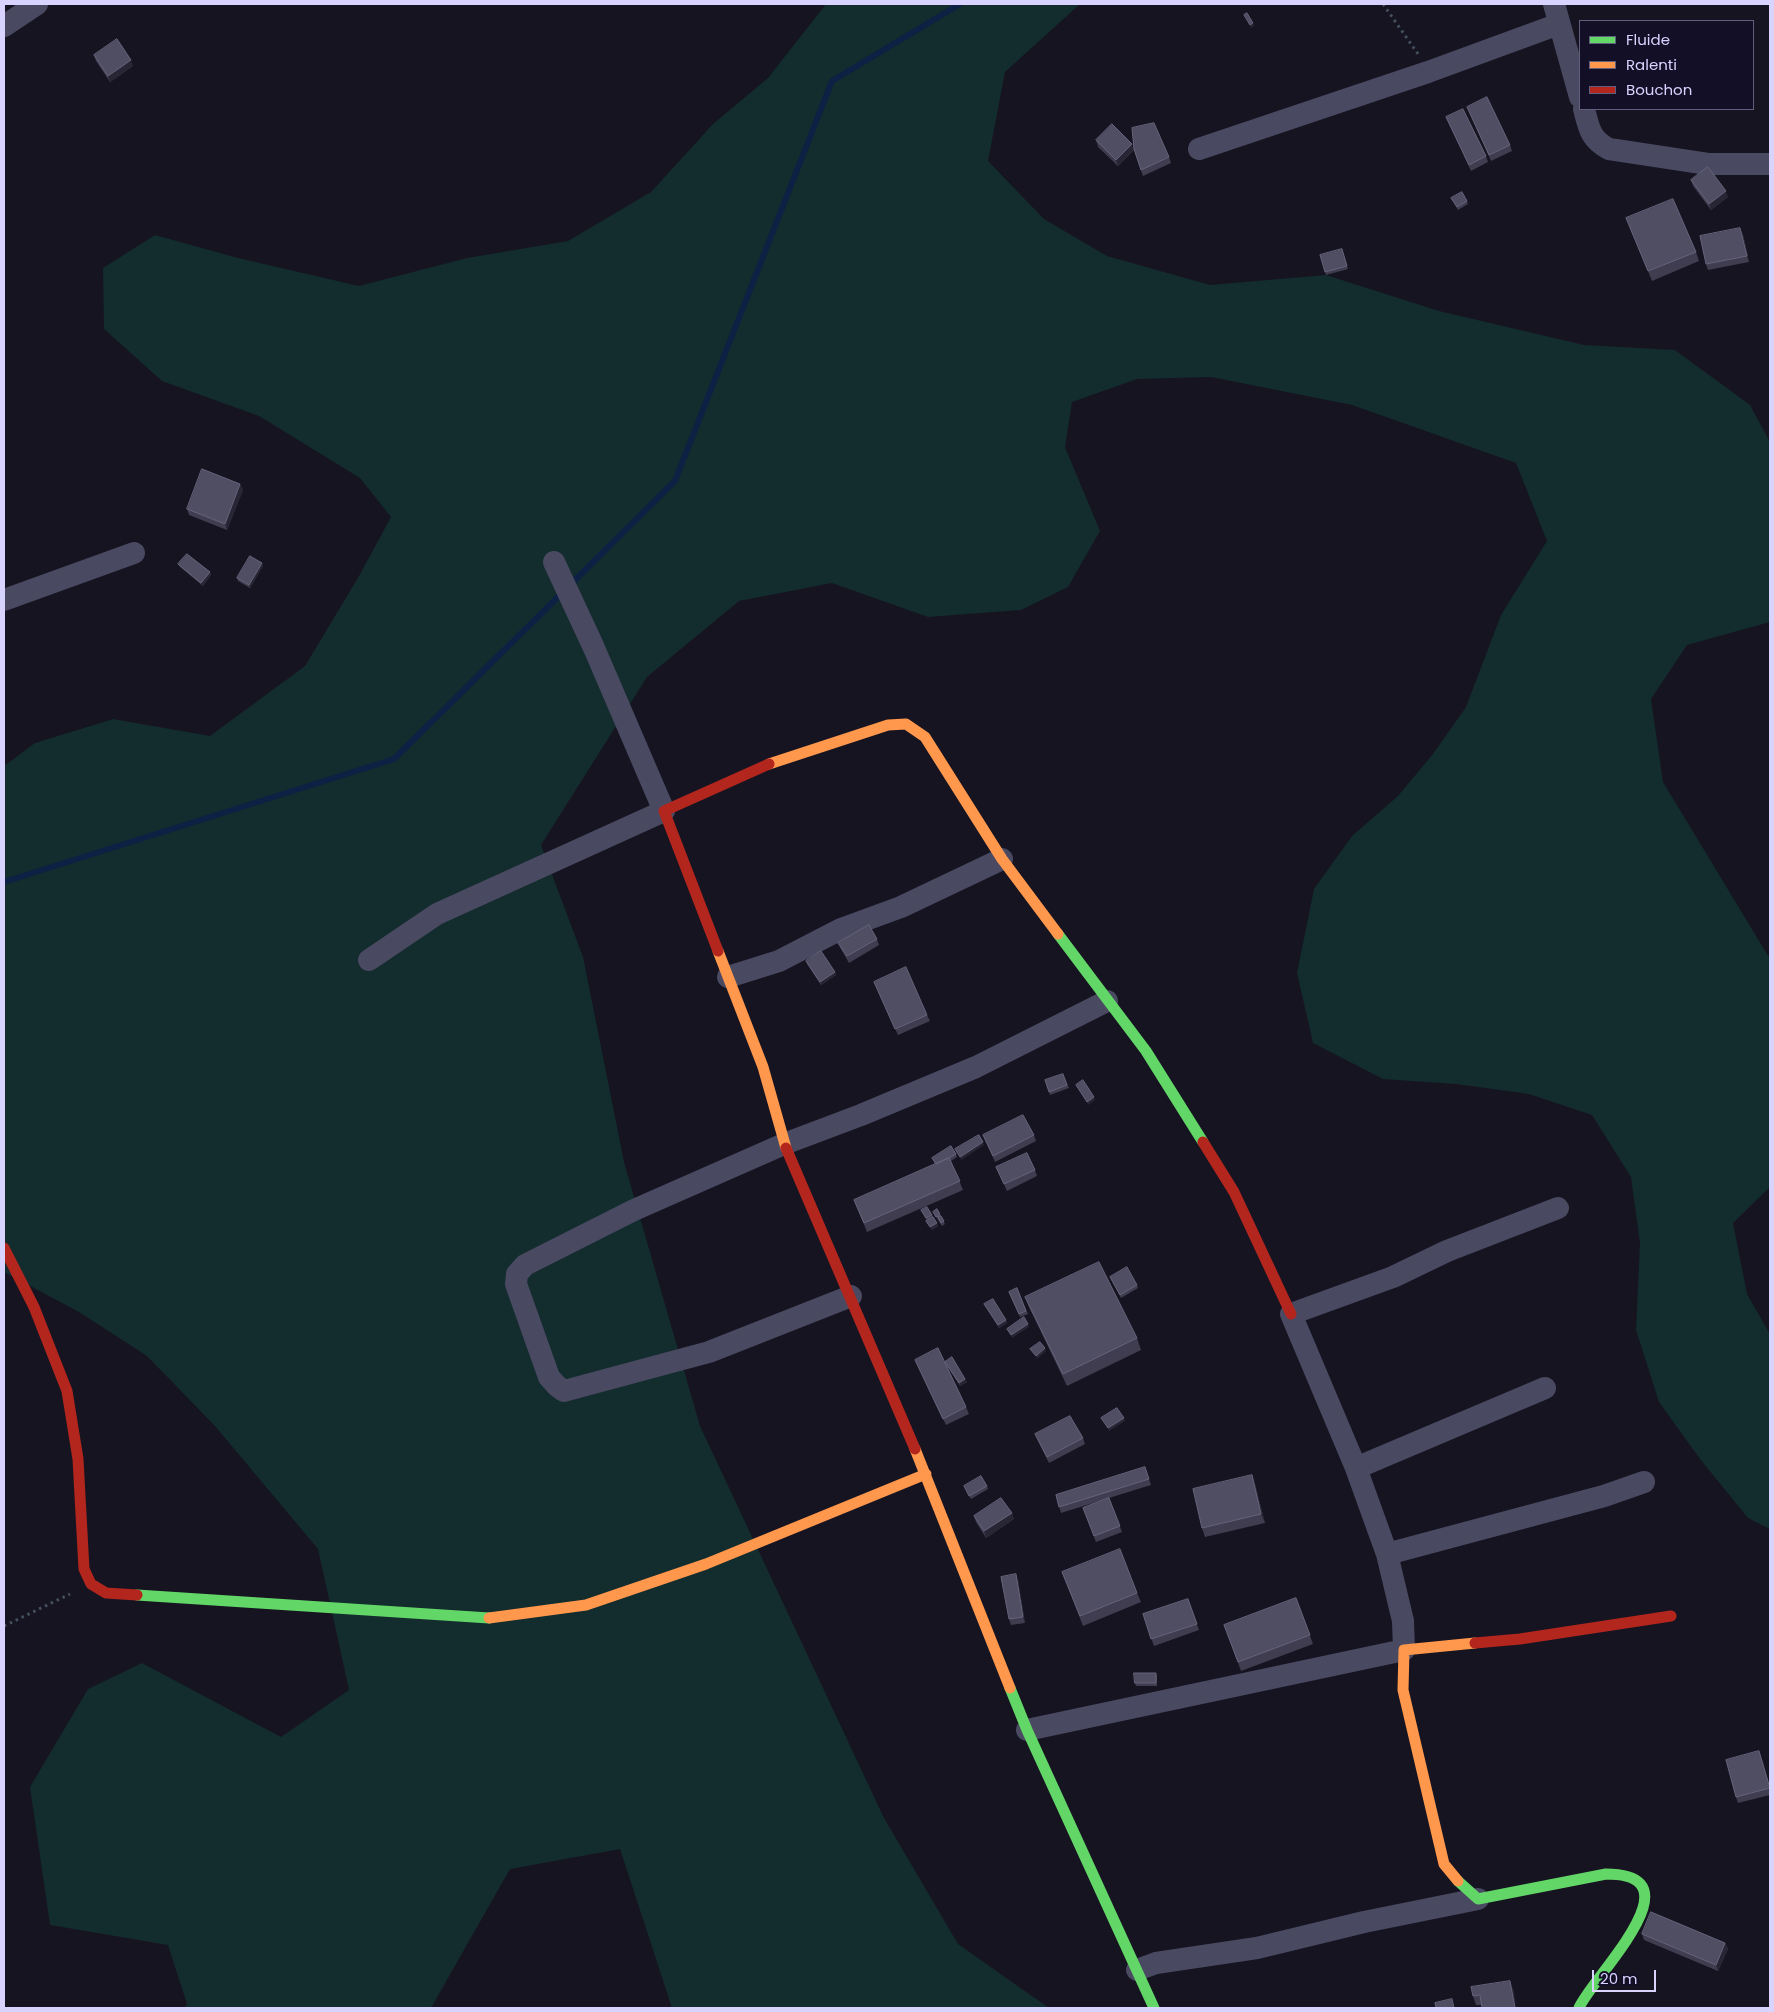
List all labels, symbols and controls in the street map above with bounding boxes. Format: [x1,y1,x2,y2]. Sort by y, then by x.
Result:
legend [1579,20,1754,110]
text: Fluide [1626,29,1670,50]
text: Ralenti [1626,54,1677,75]
text: Bouchon [1626,79,1692,100]
scale bar [1594,1960,1658,1992]
text: 20 m [1600,1968,1638,1989]

